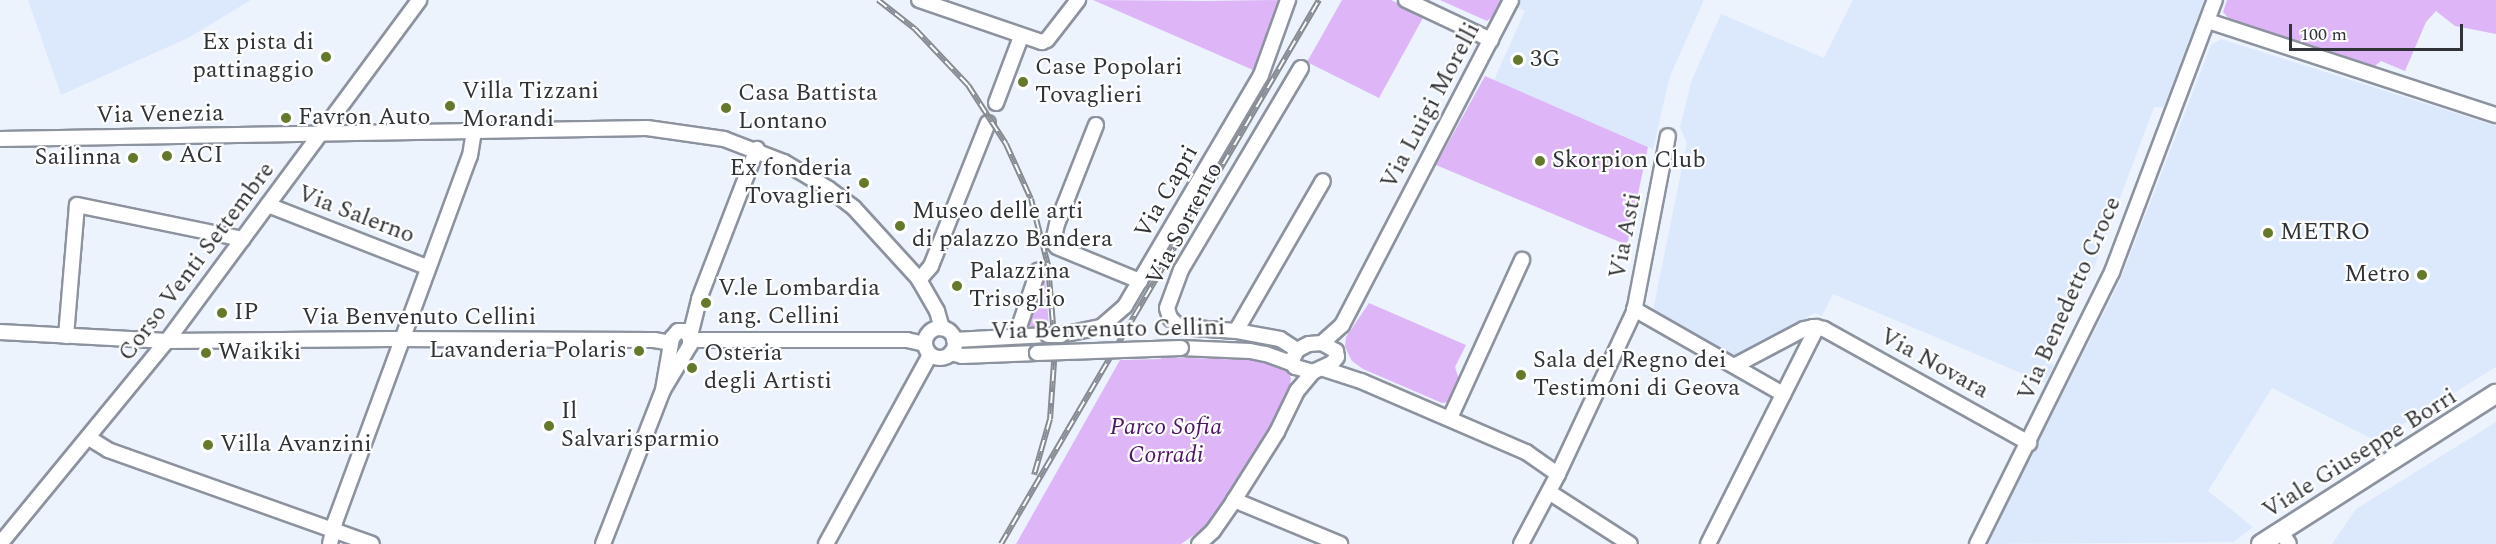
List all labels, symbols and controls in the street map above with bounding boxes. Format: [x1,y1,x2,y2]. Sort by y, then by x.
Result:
scale bar [2292,12,2466,50]
street label: Via Luigi Morelli [1375,18,1487,194]
text: 100 m [2300,21,2347,48]
place label: Ex pista di pattinaggio [192,29,314,85]
place label: 3G [1530,46,1560,74]
marker: Ex pista di pattinaggio [319,50,333,64]
marker: 3G [1511,53,1525,67]
place label: Case Popolari Tovaglieri [1035,54,1182,110]
marker: Case Popolari Tovaglieri [1016,75,1030,89]
place label: Villa Tizzani Morandi [462,78,599,134]
place label: Casa Battista Lontano [738,80,878,136]
street label: Via Venezia [96,99,224,131]
marker: Villa Tizzani Morandi [443,99,457,113]
marker: Casa Battista Lontano [719,101,733,115]
place label: Favron Auto [298,104,430,132]
marker: Favron Auto [279,111,293,125]
street label: Via Capri [1129,140,1205,244]
place label: ACI [179,142,223,170]
place label: Sailinna [34,144,121,172]
place label: Skorpion Club [1552,147,1706,175]
marker: ACI [160,149,174,163]
marker: Sailinna [126,151,140,165]
marker: Skorpion Club [1533,154,1547,168]
place label: Ex fonderia Tovaglieri [730,155,852,211]
street label: Corso Venti Settembre [113,157,281,367]
street label: Via Sorrento [1141,158,1229,290]
marker: Ex fonderia Tovaglieri [857,176,871,190]
street label: Via Salerno [293,180,419,250]
street label: Via Asti [1604,191,1648,281]
street label: Via Benedetto Croce [2012,192,2128,406]
place label: Museo delle arti di palazzo Bandera [912,198,1113,254]
marker: Museo delle arti di palazzo Bandera [893,219,907,233]
place label: METRO [2280,219,2370,247]
marker: METRO [2261,226,2275,240]
place label: Palazzina Trisoglio [969,258,1070,314]
place label: Metro [2344,261,2410,289]
marker: Metro [2415,268,2429,282]
place label: V.le Lombardia ang. Cellini [718,275,880,331]
marker: Palazzina Trisoglio [950,279,964,293]
marker: V.le Lombardia ang. Cellini [699,296,713,310]
place label: IP [234,299,259,327]
street label: Via Benvenuto Cellini [302,304,536,332]
marker: IP [215,306,229,320]
street label: Via Benvenuto Cellini [991,314,1225,346]
street label: Via Novara [1875,322,1993,406]
place label: Lavanderia Polaris [429,337,627,365]
place label: Waikiki [218,339,301,367]
place label: Osteria degli Artisti [704,340,832,396]
marker: Lavanderia Polaris [632,344,646,358]
marker: Waikiki [199,346,213,360]
place label: Sala del Regno dei Testimoni di Geova [1533,347,1740,403]
marker: Osteria degli Artisti [685,361,699,375]
marker: Sala del Regno dei Testimoni di Geova [1514,368,1528,382]
street label: Viale Giuseppe Borri [2258,383,2462,525]
place label: Il Salvarisparmio [561,398,720,454]
park label: Parco Sofia Corradi [1110,414,1222,470]
marker: Il Salvarisparmio [542,419,556,433]
place label: Villa Avanzini [220,431,372,459]
marker: Villa Avanzini [201,438,215,452]

